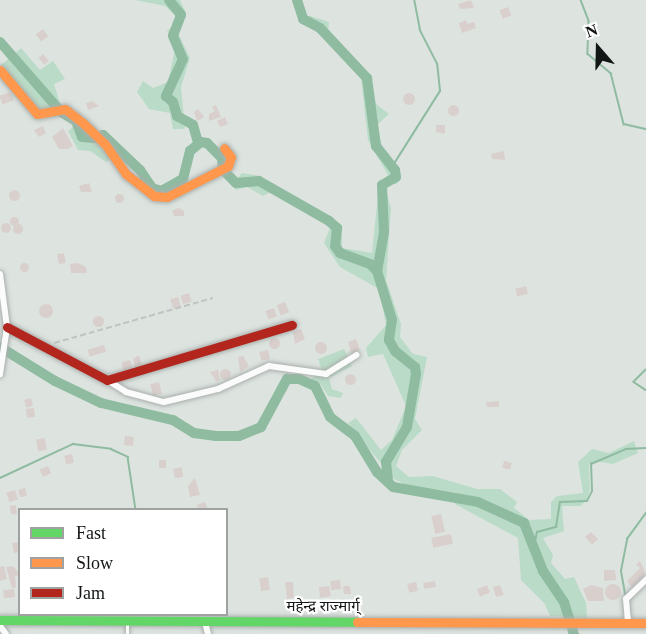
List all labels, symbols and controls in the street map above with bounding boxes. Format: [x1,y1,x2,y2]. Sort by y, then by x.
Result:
north arrow [568,18,628,78]
text: N [583,21,600,41]
legend [18,508,228,616]
text: Fast [76,523,106,543]
text: Slow [76,553,113,573]
text: Jam [76,583,105,603]
street label: महेन्द्र राज्मार्ग् [286,598,360,616]

